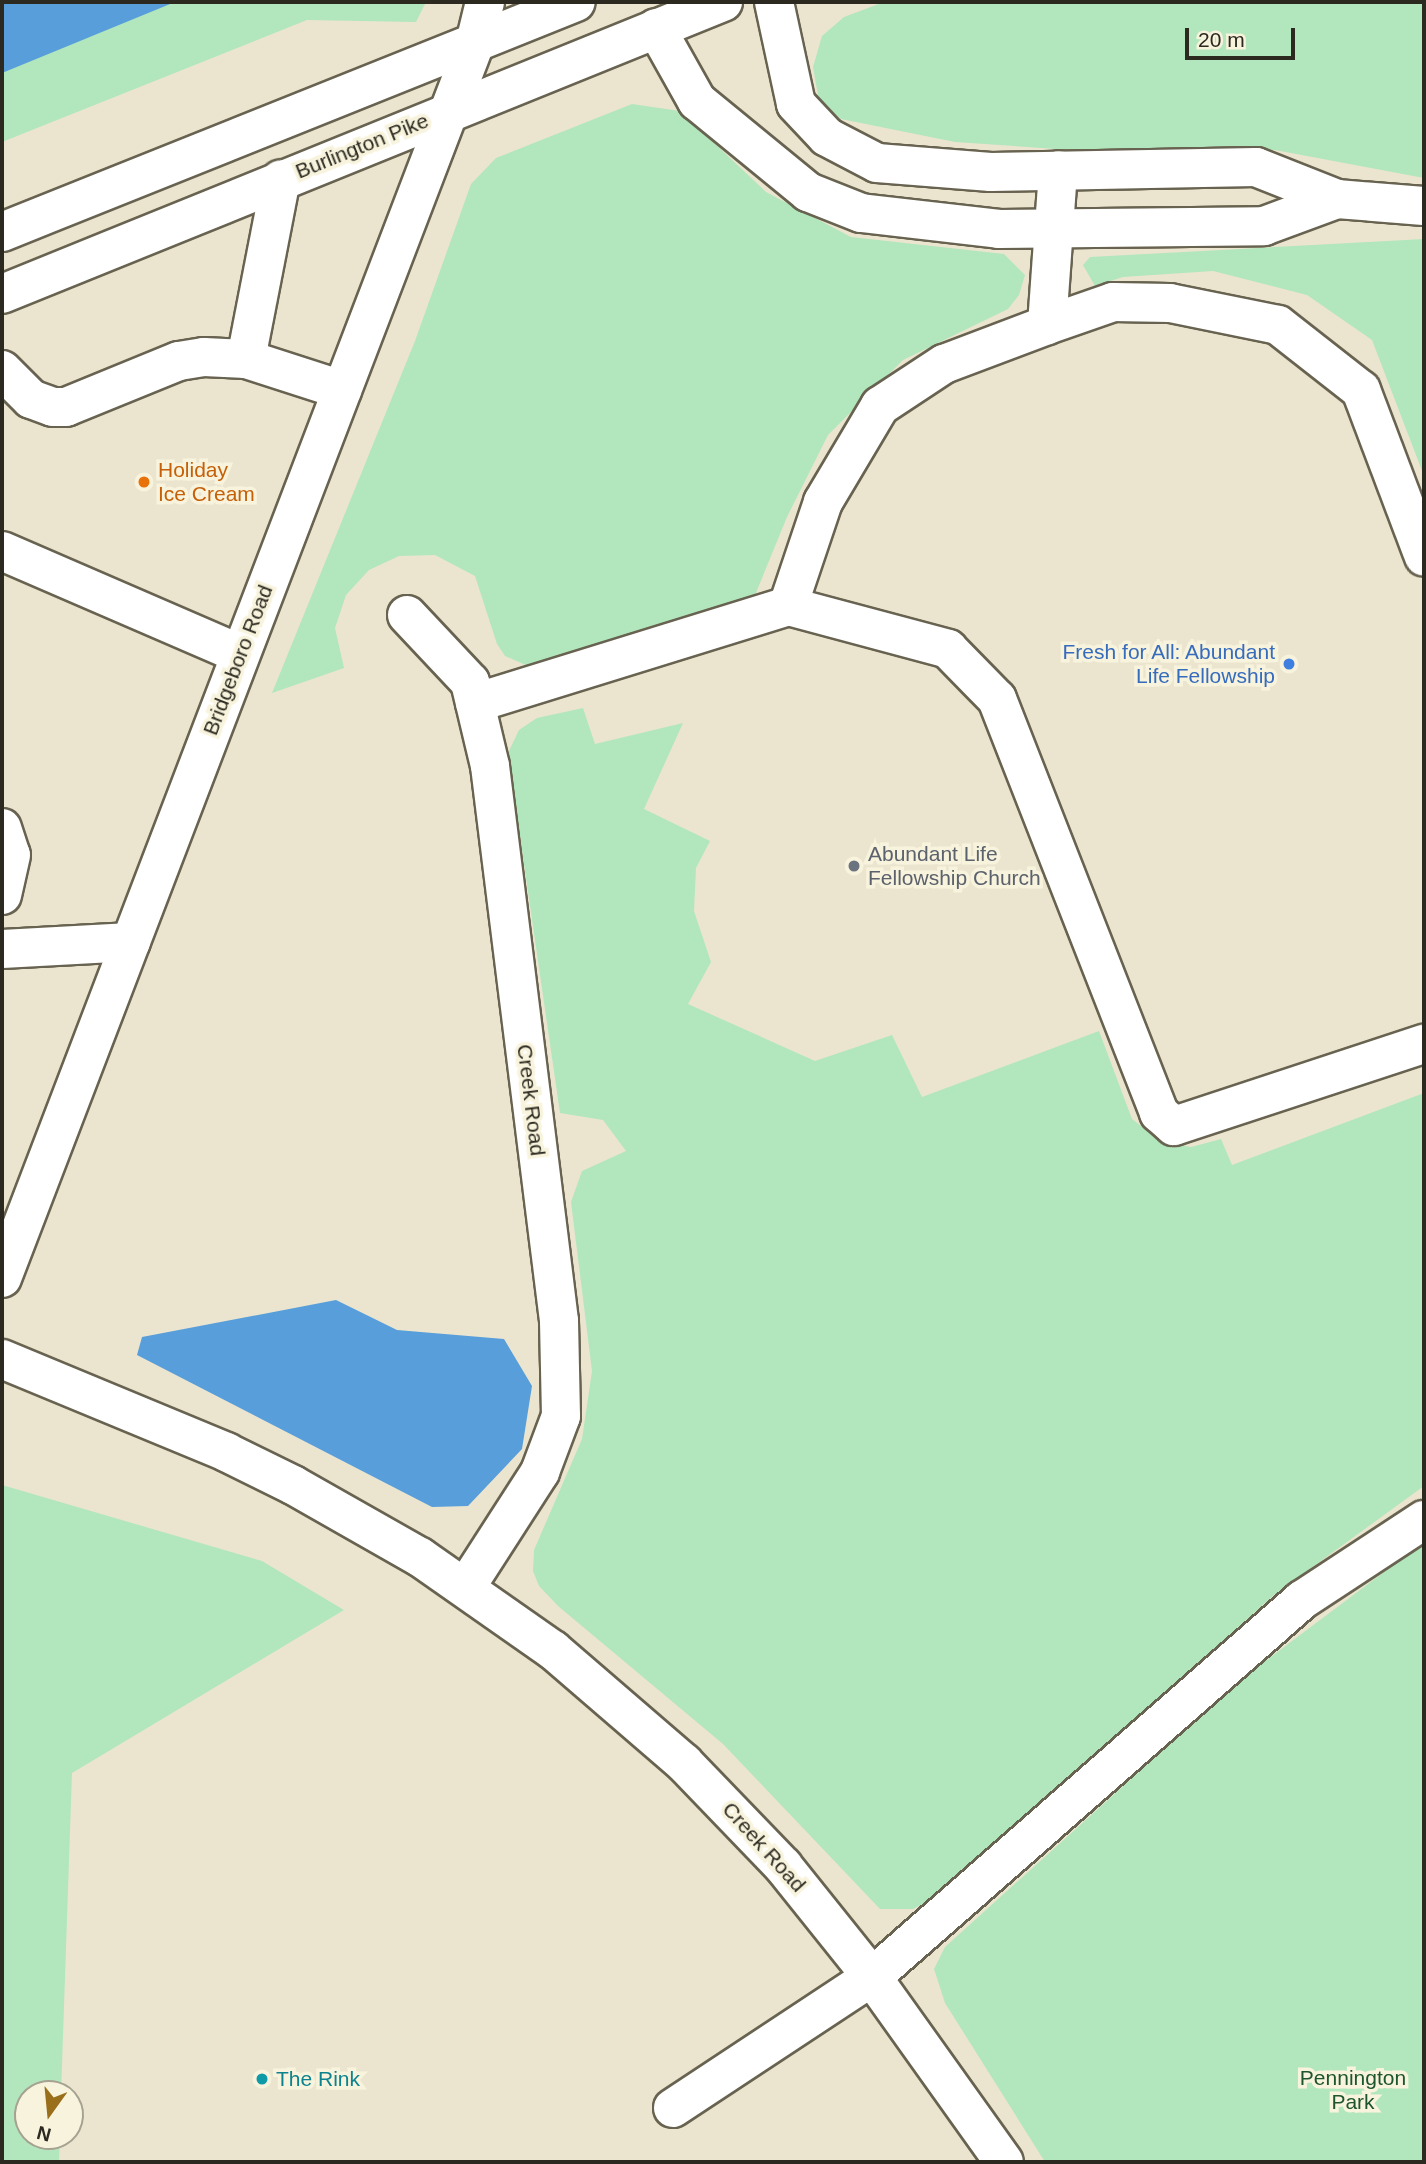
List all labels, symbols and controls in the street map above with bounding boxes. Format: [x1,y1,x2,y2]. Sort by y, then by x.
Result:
scale bar [1188,14,1298,58]
text: 20 m [1198,28,1245,51]
street label: Burlington Pike [292,108,432,184]
place label: Holiday Ice Cream [158,457,255,507]
marker: Holiday Ice Cream [136,474,152,490]
street label: Bridgeboro Road [198,581,278,739]
place label: Fresh for All: Abundant Life Fellowship [1060,639,1275,689]
marker: Fresh for All: Abundant Life Fellowship [1281,656,1297,672]
place label: Abundant Life Fellowship Church [868,841,1041,891]
marker: Abundant Life Fellowship Church [846,858,862,874]
street label: Creek Road [512,1043,550,1157]
street label: Creek Road [717,1797,811,1897]
park label: Pennington Park [1300,2065,1406,2115]
place label: The Rink [276,2066,360,2092]
marker: The Rink [254,2071,270,2087]
north arrow [14,2080,84,2150]
text: N [35,2122,53,2146]

